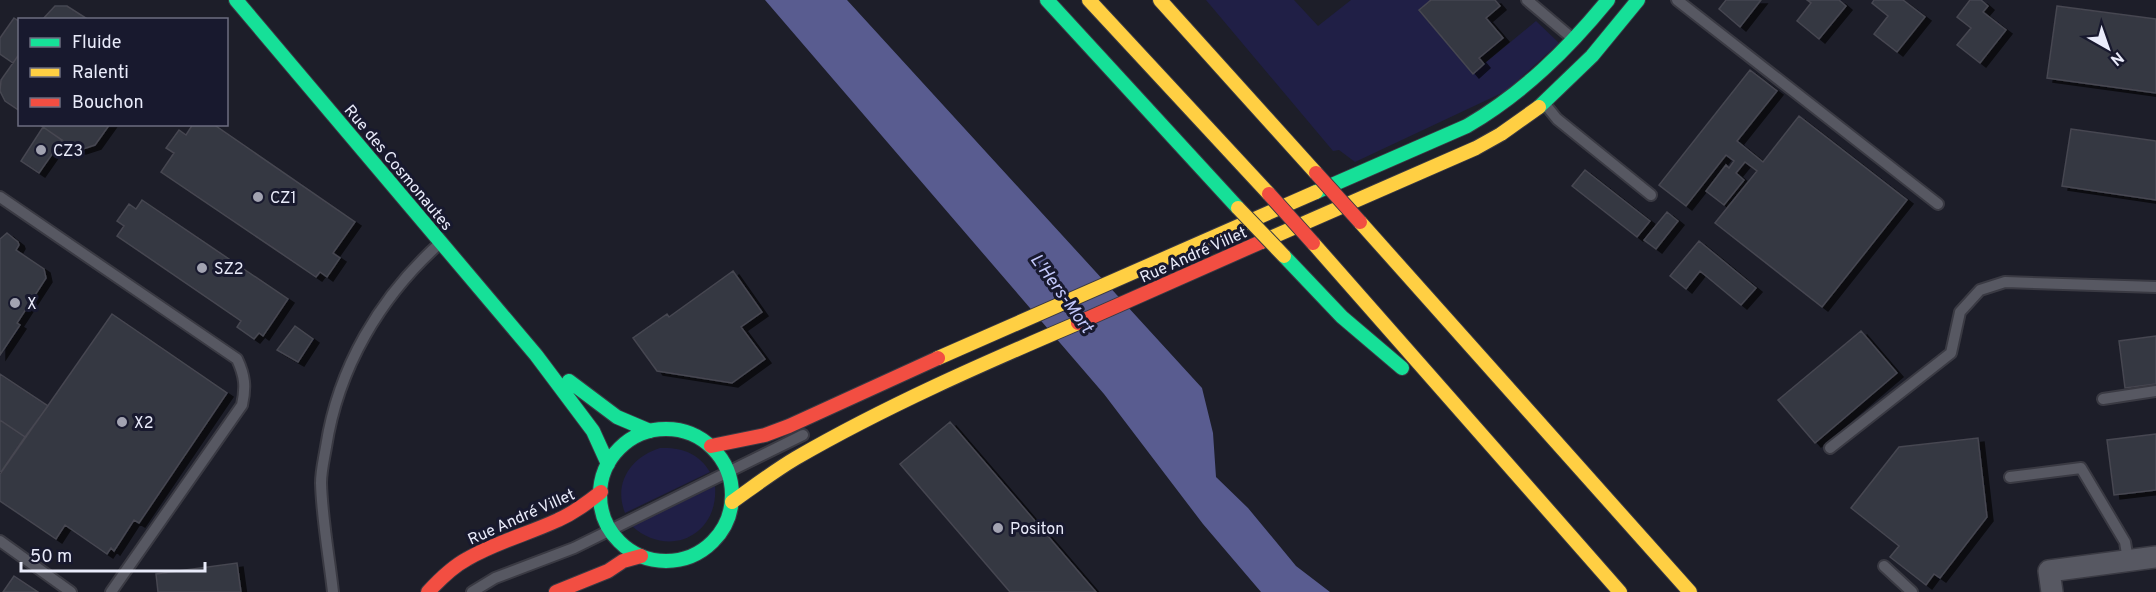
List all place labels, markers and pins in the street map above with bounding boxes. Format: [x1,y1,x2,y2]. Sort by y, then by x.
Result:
place label: CZ3 [53,142,83,162]
marker: CZ3 [34,143,48,157]
place label: CZ1 [270,189,296,209]
marker: CZ1 [251,190,265,204]
place label: SZ2 [214,260,244,280]
marker: SZ2 [195,261,209,275]
place label: X [27,295,37,315]
marker: X [8,296,22,310]
place label: X2 [134,414,153,434]
marker: X2 [115,415,129,429]
place label: Positon [1010,520,1064,540]
marker: Positon [991,521,1005,535]

